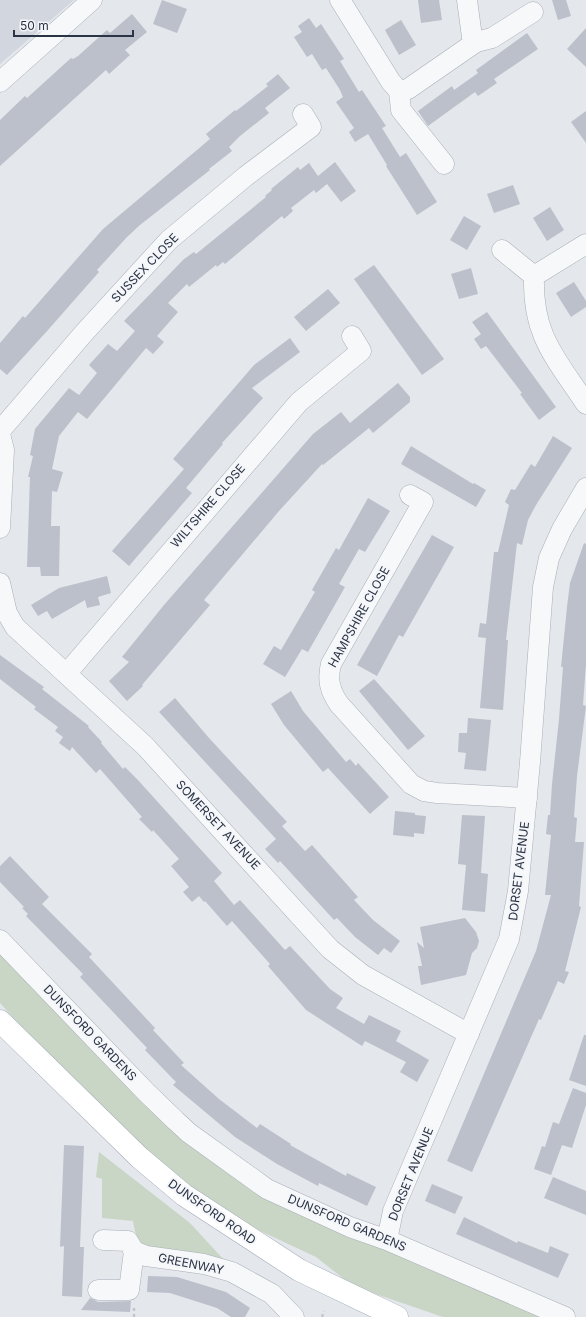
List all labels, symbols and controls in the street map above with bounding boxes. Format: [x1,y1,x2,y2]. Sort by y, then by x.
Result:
scale bar [14,12,133,38]
text: 50 m [20,18,49,33]
street label: SUSSEX CLOSE [108,230,181,305]
street label: WILTSHIRE CLOSE [167,461,248,551]
street label: HAMPSHIRE CLOSE [325,564,393,670]
street label: SOMERSET AVENUE [173,777,264,872]
street label: DORSET AVENUE [505,821,532,921]
street label: DUNSFORD GARDENS [41,982,140,1084]
street label: DORSET AVENUE [385,1125,436,1223]
street label: DUNSFORD ROAD [165,1176,259,1247]
street label: DUNSFORD GARDENS [286,1191,409,1254]
street label: GREENWAY [157,1250,225,1277]

